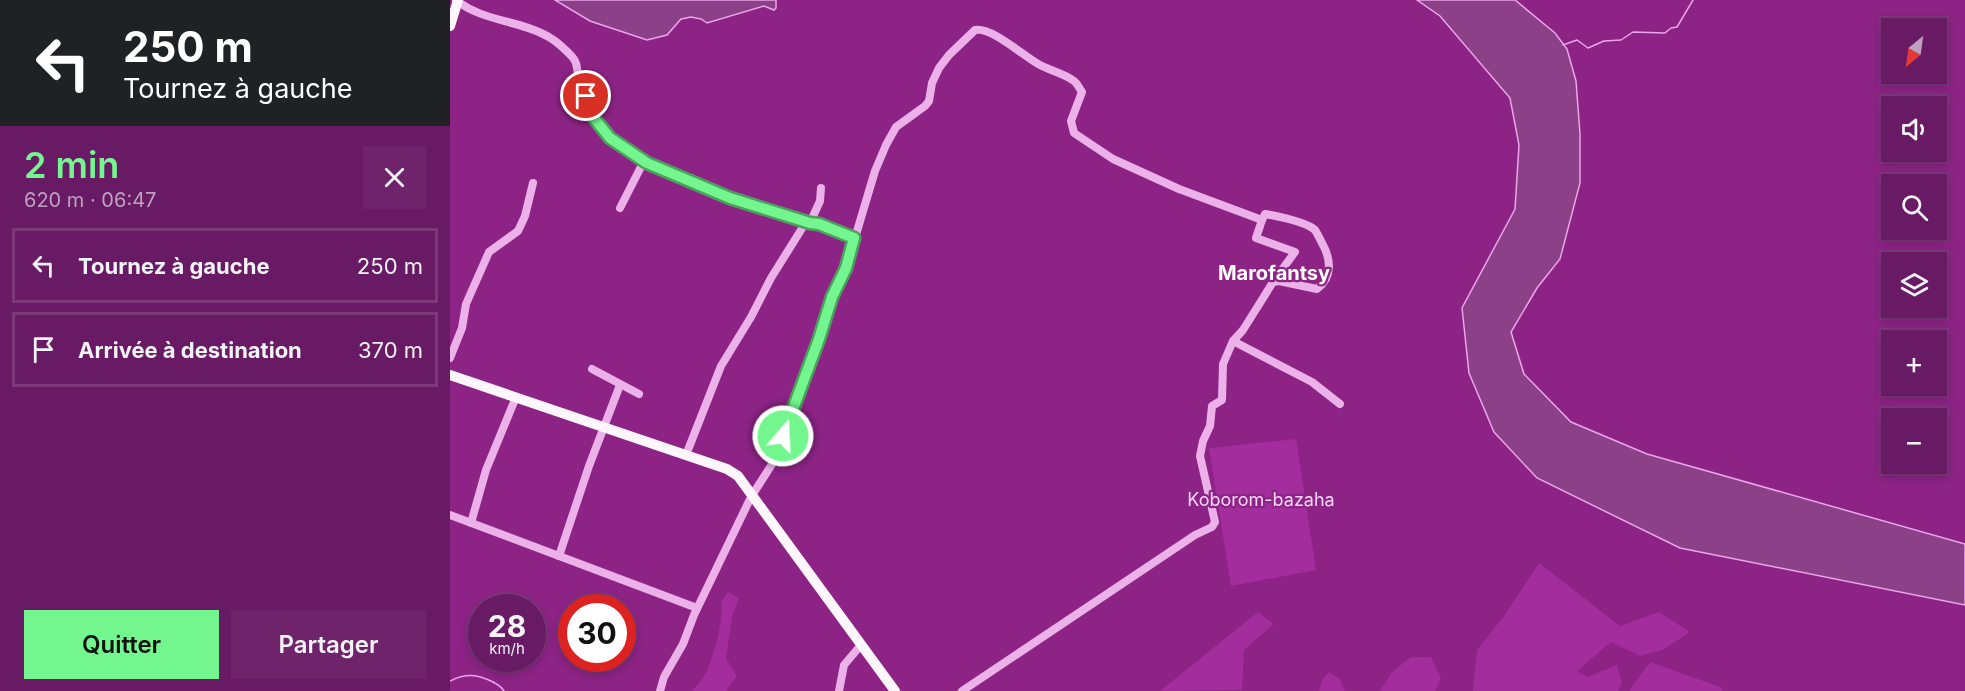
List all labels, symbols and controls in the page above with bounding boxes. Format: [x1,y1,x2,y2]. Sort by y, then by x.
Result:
north arrow [1881,18,1947,84]
map controls [1881,18,1947,474]
text: 250 m [123,21,253,72]
icon: left [24,24,102,102]
pin [560,70,611,121]
text: Tournez à gauche [123,72,352,105]
icon: arrive [569,79,602,112]
button: sound [1881,96,1947,162]
text: 2 min [24,143,119,187]
button: close [363,146,426,209]
button: search [1881,174,1947,240]
text: 620 m · 06:47 [24,188,156,212]
icon: left [27,249,60,282]
button: layers [1881,252,1947,318]
text: Tournez à gauche [78,253,270,279]
text: 250 m [357,253,423,279]
district label: Marofantsy [1218,261,1330,285]
button: + [1881,330,1947,396]
icon: arrive [27,333,60,366]
text: Arrivée à destination [78,337,302,363]
text: 370 m [358,337,423,363]
position arrow [751,404,815,468]
button: − [1881,408,1947,474]
park label: Koborom-bazaha [1187,489,1335,510]
speed limit sign: 30 [558,594,636,672]
text: 28 [488,608,526,644]
button: Quitter [24,610,219,679]
button: Partager [231,610,426,679]
text: km/h [489,639,525,658]

